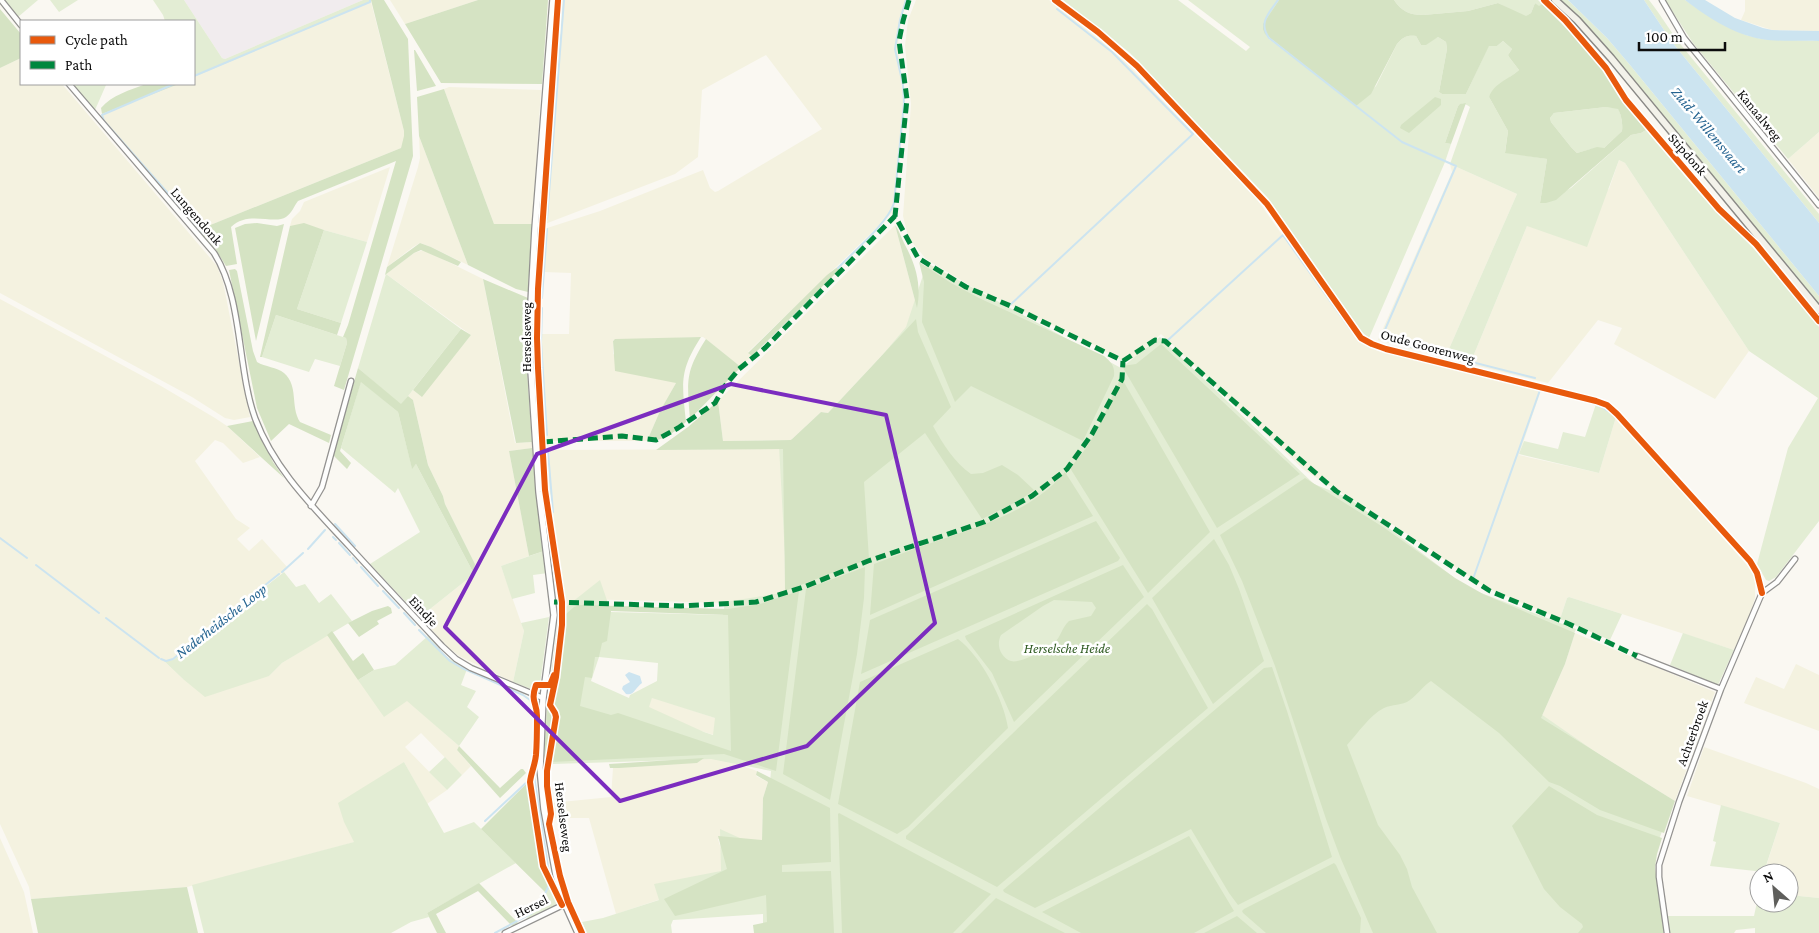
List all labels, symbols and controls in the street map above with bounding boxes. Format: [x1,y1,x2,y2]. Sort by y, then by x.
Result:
legend [20,20,195,85]
scale bar [1639,20,1725,52]
text: 100 m [1646,29,1683,45]
text: Cycle path [65,32,128,49]
text: Path [65,57,92,73]
water label: Zuid-Willemsvaart [1668,84,1750,177]
street label: Kanaalweg [1734,86,1786,144]
street label: Stipdonk [1665,130,1711,179]
street label: Lungendonk [168,184,226,248]
street label: Herselseweg [518,302,534,372]
street label: Oude Goorenweg [1379,326,1477,366]
water label: Nederheidsche Loop [173,581,270,662]
street label: Eindje [405,592,442,630]
park label: Herselsche Heide [1024,640,1111,656]
street label: Achterbroek [1673,698,1711,768]
street label: Herselseweg [552,781,576,853]
north arrow [1749,863,1799,913]
text: N [1760,867,1776,886]
street label: Hersel [512,891,551,921]

